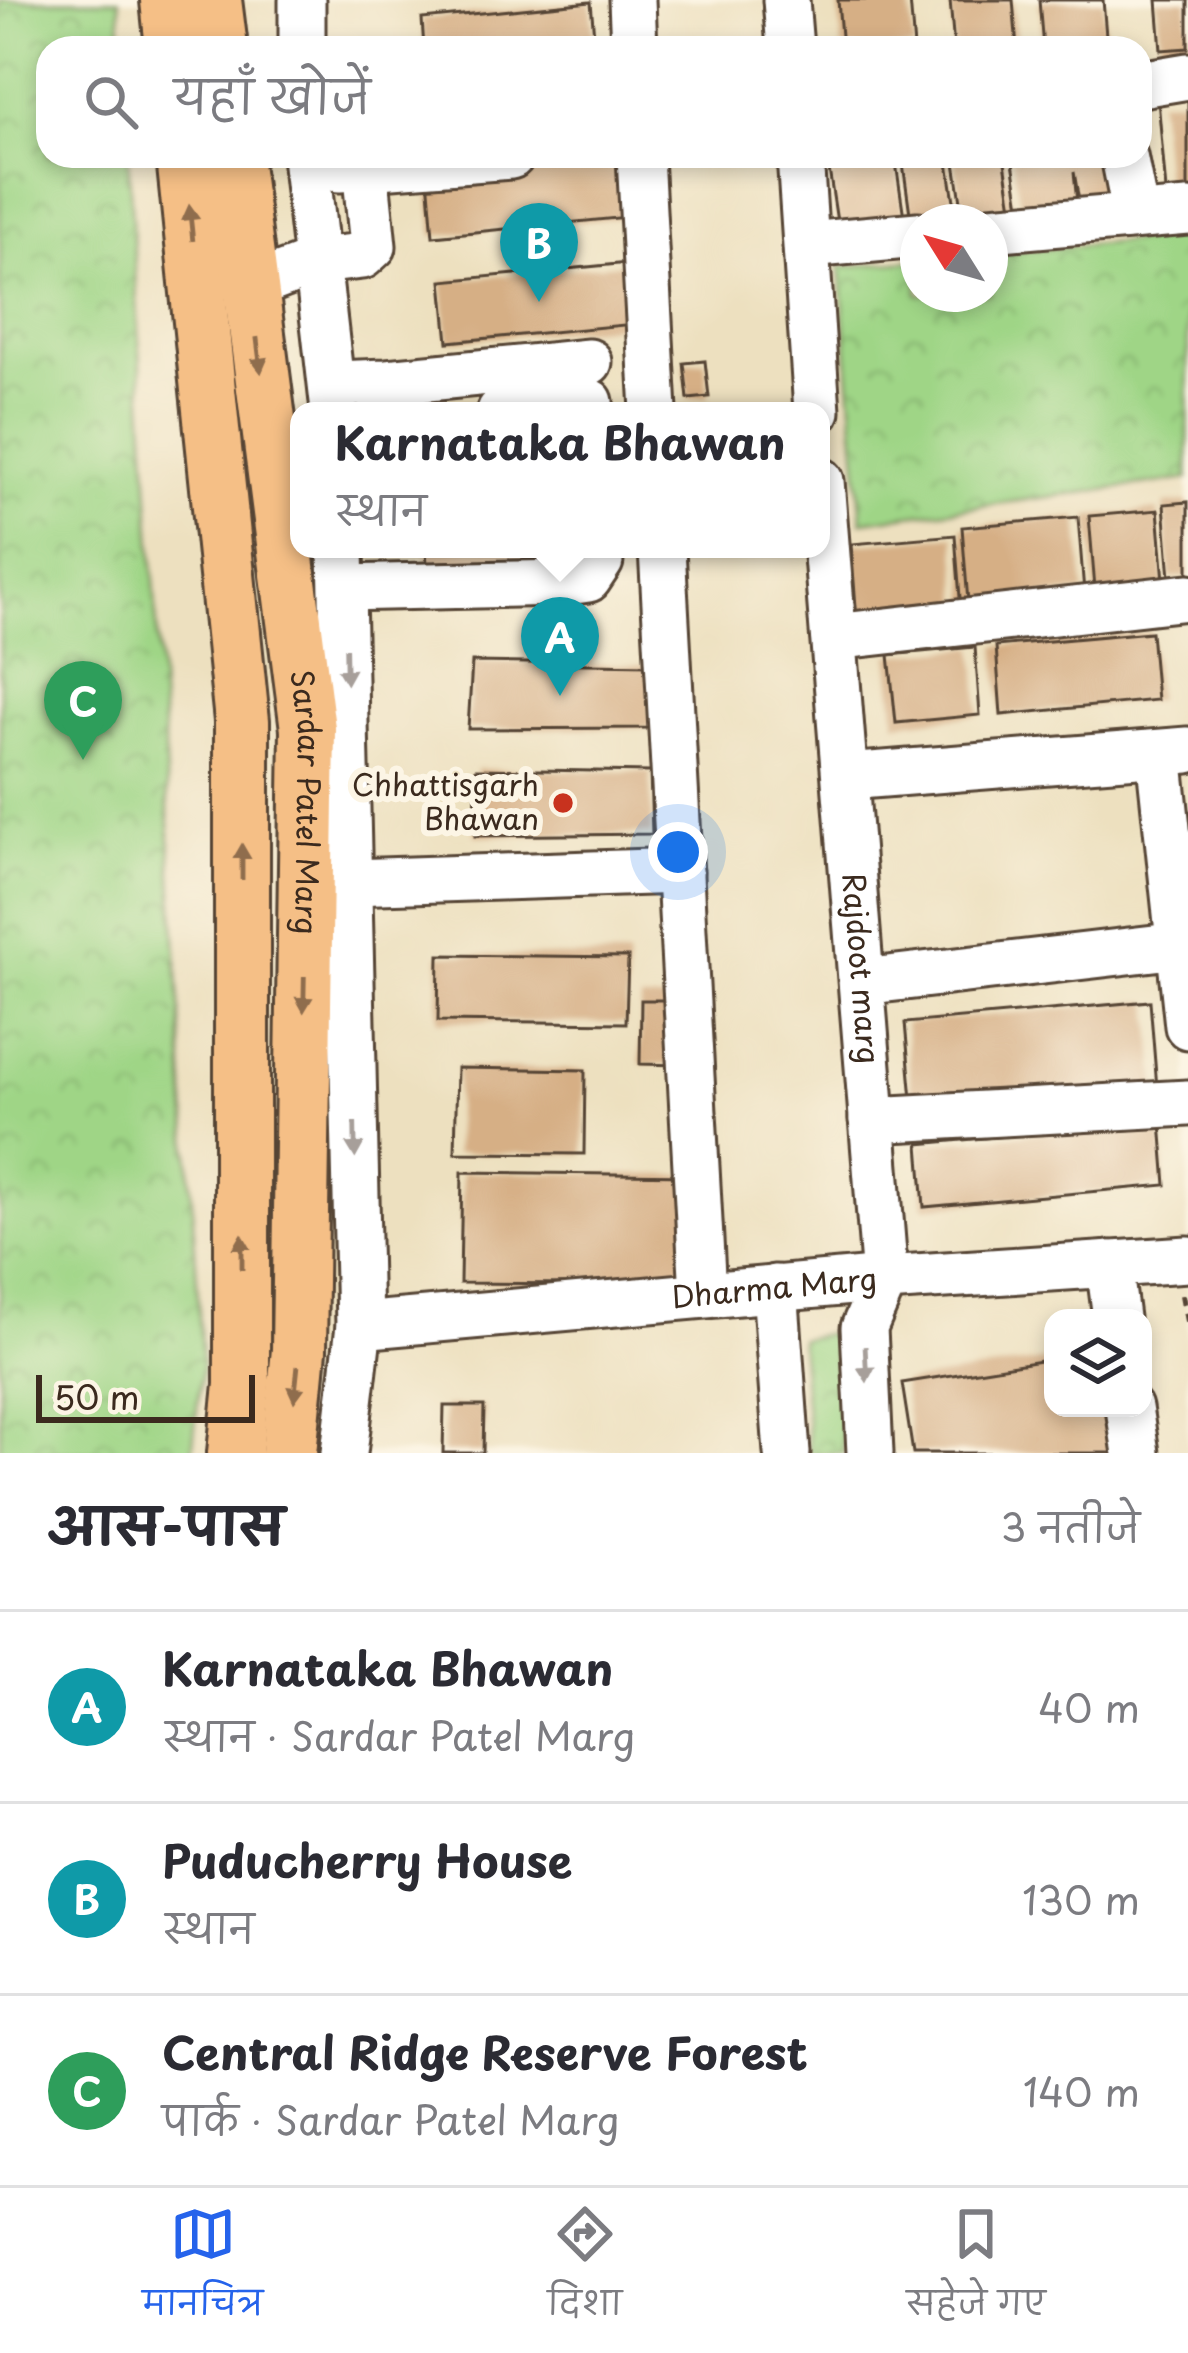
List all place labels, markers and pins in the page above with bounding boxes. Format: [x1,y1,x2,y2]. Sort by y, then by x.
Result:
pin: B [500,203,578,302]
pin: A [521,597,599,696]
pin: C [44,661,122,760]
place label: Chhattisgarh Bhawan [352,761,539,840]
marker: Chhattisgarh Bhawan [550,790,576,816]

